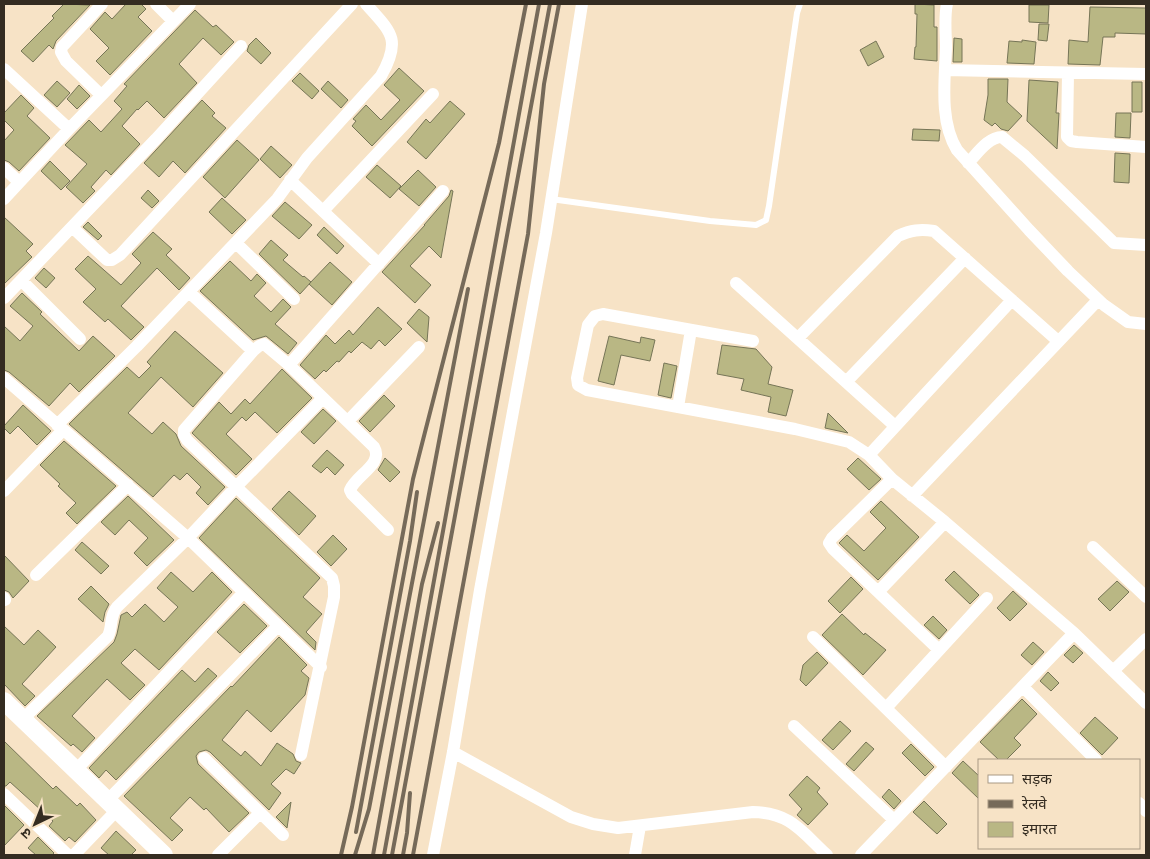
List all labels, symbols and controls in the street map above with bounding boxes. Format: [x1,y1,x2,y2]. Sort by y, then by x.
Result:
legend [978,759,1140,849]
text: सड़क [1022,770,1052,788]
text: रेलवे [1021,795,1047,813]
north arrow [10,799,60,849]
text: इमारत [1022,820,1057,838]
text: उ [16,824,35,843]

